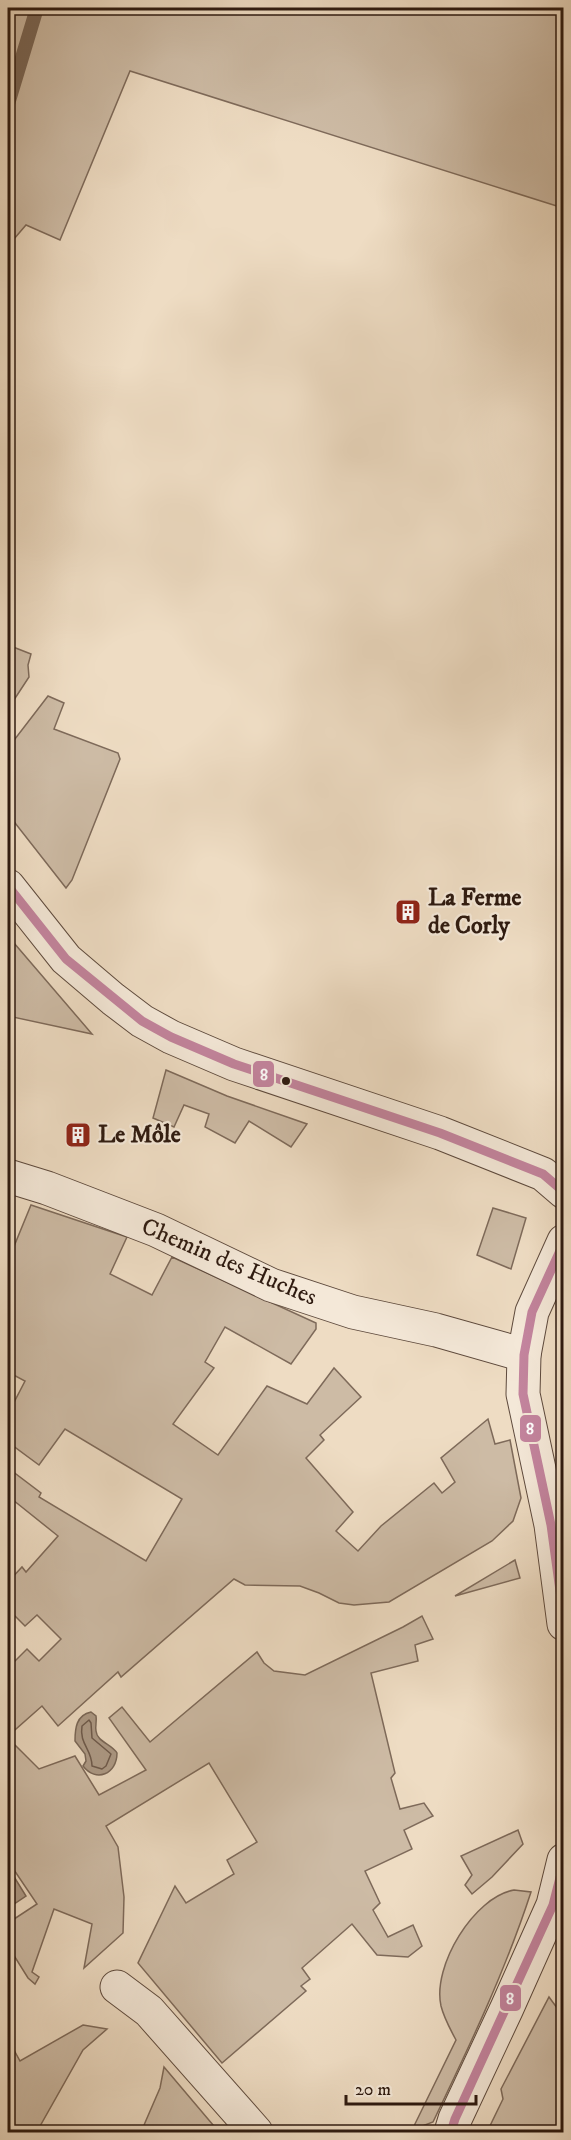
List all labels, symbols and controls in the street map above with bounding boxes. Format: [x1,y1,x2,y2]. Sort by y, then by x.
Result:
place label: La Ferme de Corly [428,883,522,941]
building icon: La Ferme de Corly [393,897,423,927]
line badge: 8 [252,1060,275,1088]
text: 8 [260,1065,268,1085]
unlabelled marker [280,1075,292,1087]
building icon: Le Môle [63,1120,93,1150]
place label: Le Môle [98,1120,181,1150]
street label: Chemin des Huches [137,1212,321,1312]
line badge: 8 [519,1414,542,1443]
text: 8 [526,1419,534,1439]
line badge: 8 [499,1984,522,2012]
text: 8 [506,1989,514,2009]
scale bar [346,2068,476,2106]
text: 20 m [355,2079,391,2101]

